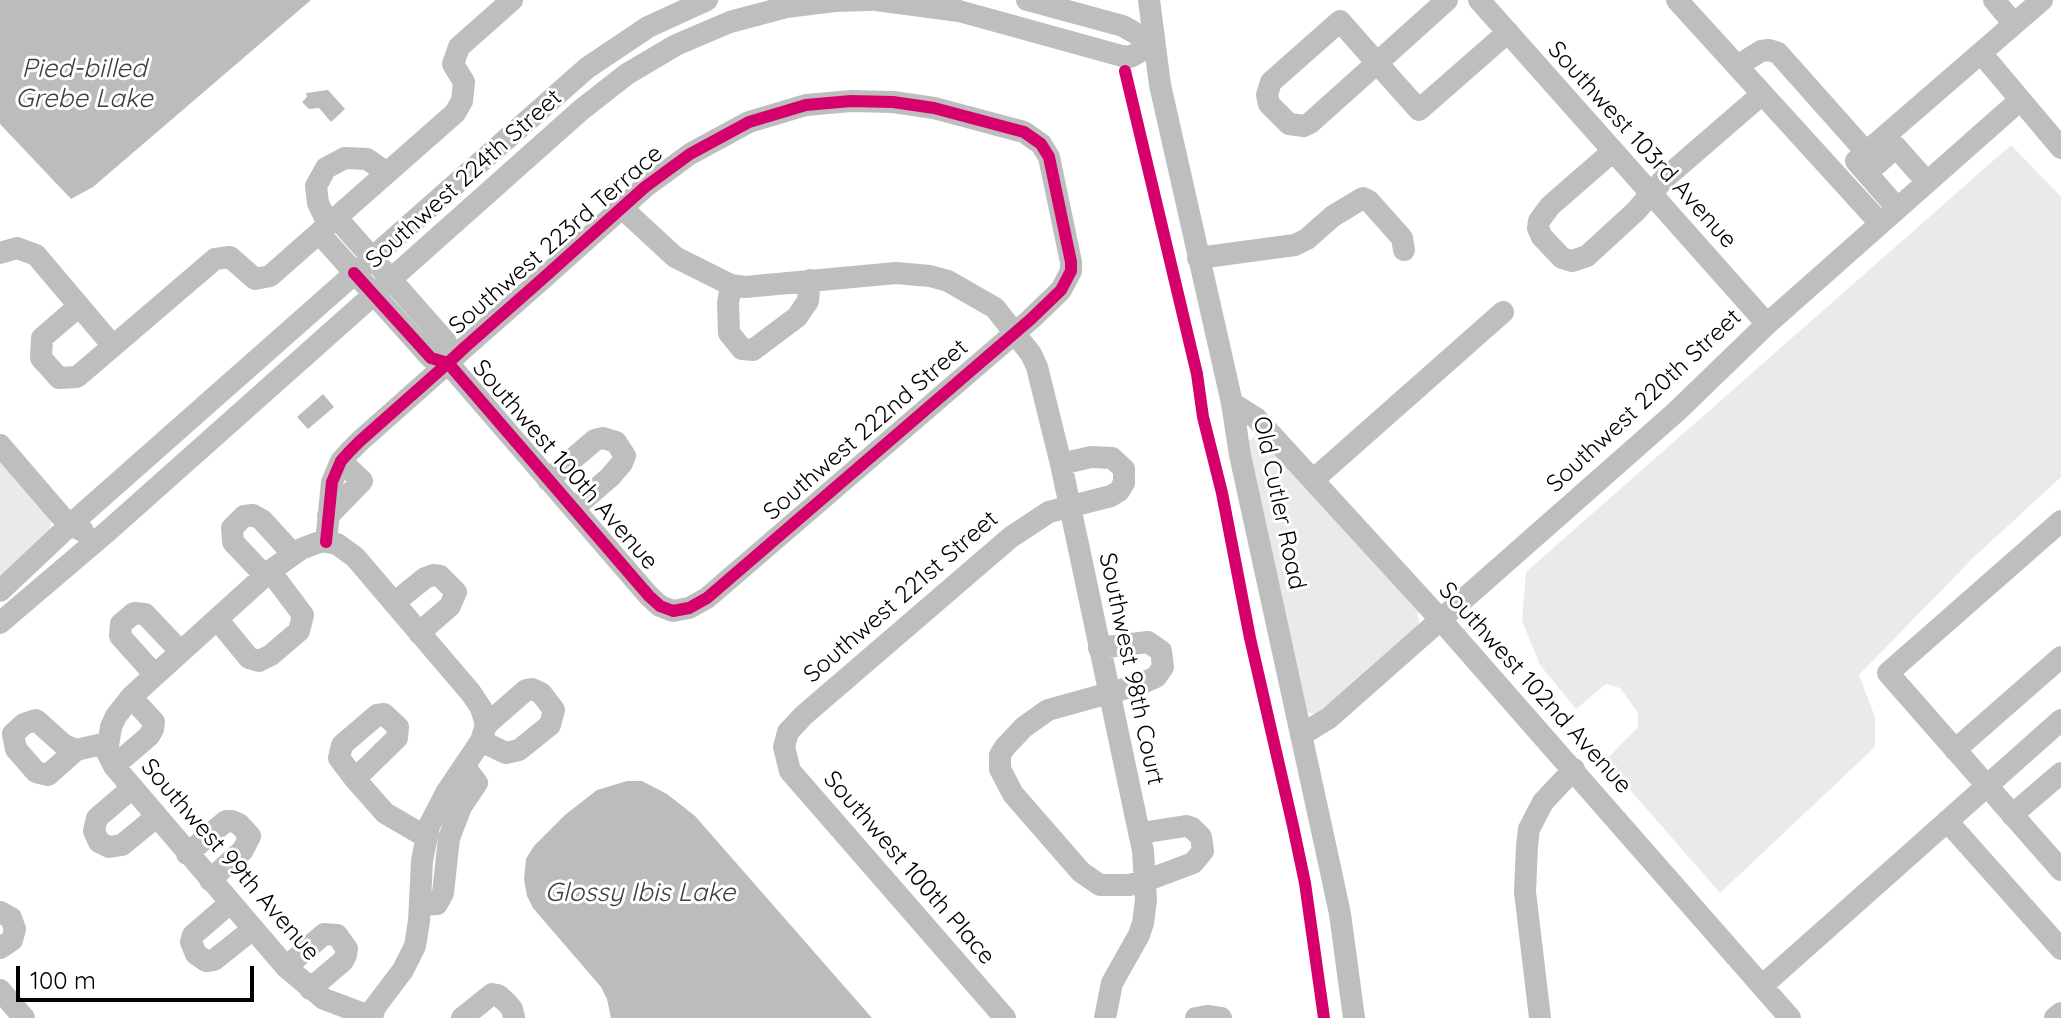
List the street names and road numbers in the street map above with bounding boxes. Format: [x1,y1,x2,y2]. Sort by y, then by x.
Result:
street label: Southwest 103rd Avenue [1541,36,1743,254]
street label: Southwest 224th Street [360,83,568,275]
street label: Southwest 223rd Terrace [443,139,669,341]
street label: Southwest 220th Street [1541,303,1747,499]
street label: Southwest 222nd Street [758,333,974,527]
street label: Southwest 100th Avenue [466,354,664,576]
street label: Old Cutler Road [1247,414,1311,592]
street label: Southwest 221st Street [798,505,1004,689]
street label: Southwest 98th Court [1092,550,1170,788]
street label: Southwest 102nd Avenue [1432,576,1638,800]
street label: Southwest 99th Avenue [134,753,326,967]
street label: Southwest 100th Place [817,765,1001,971]

